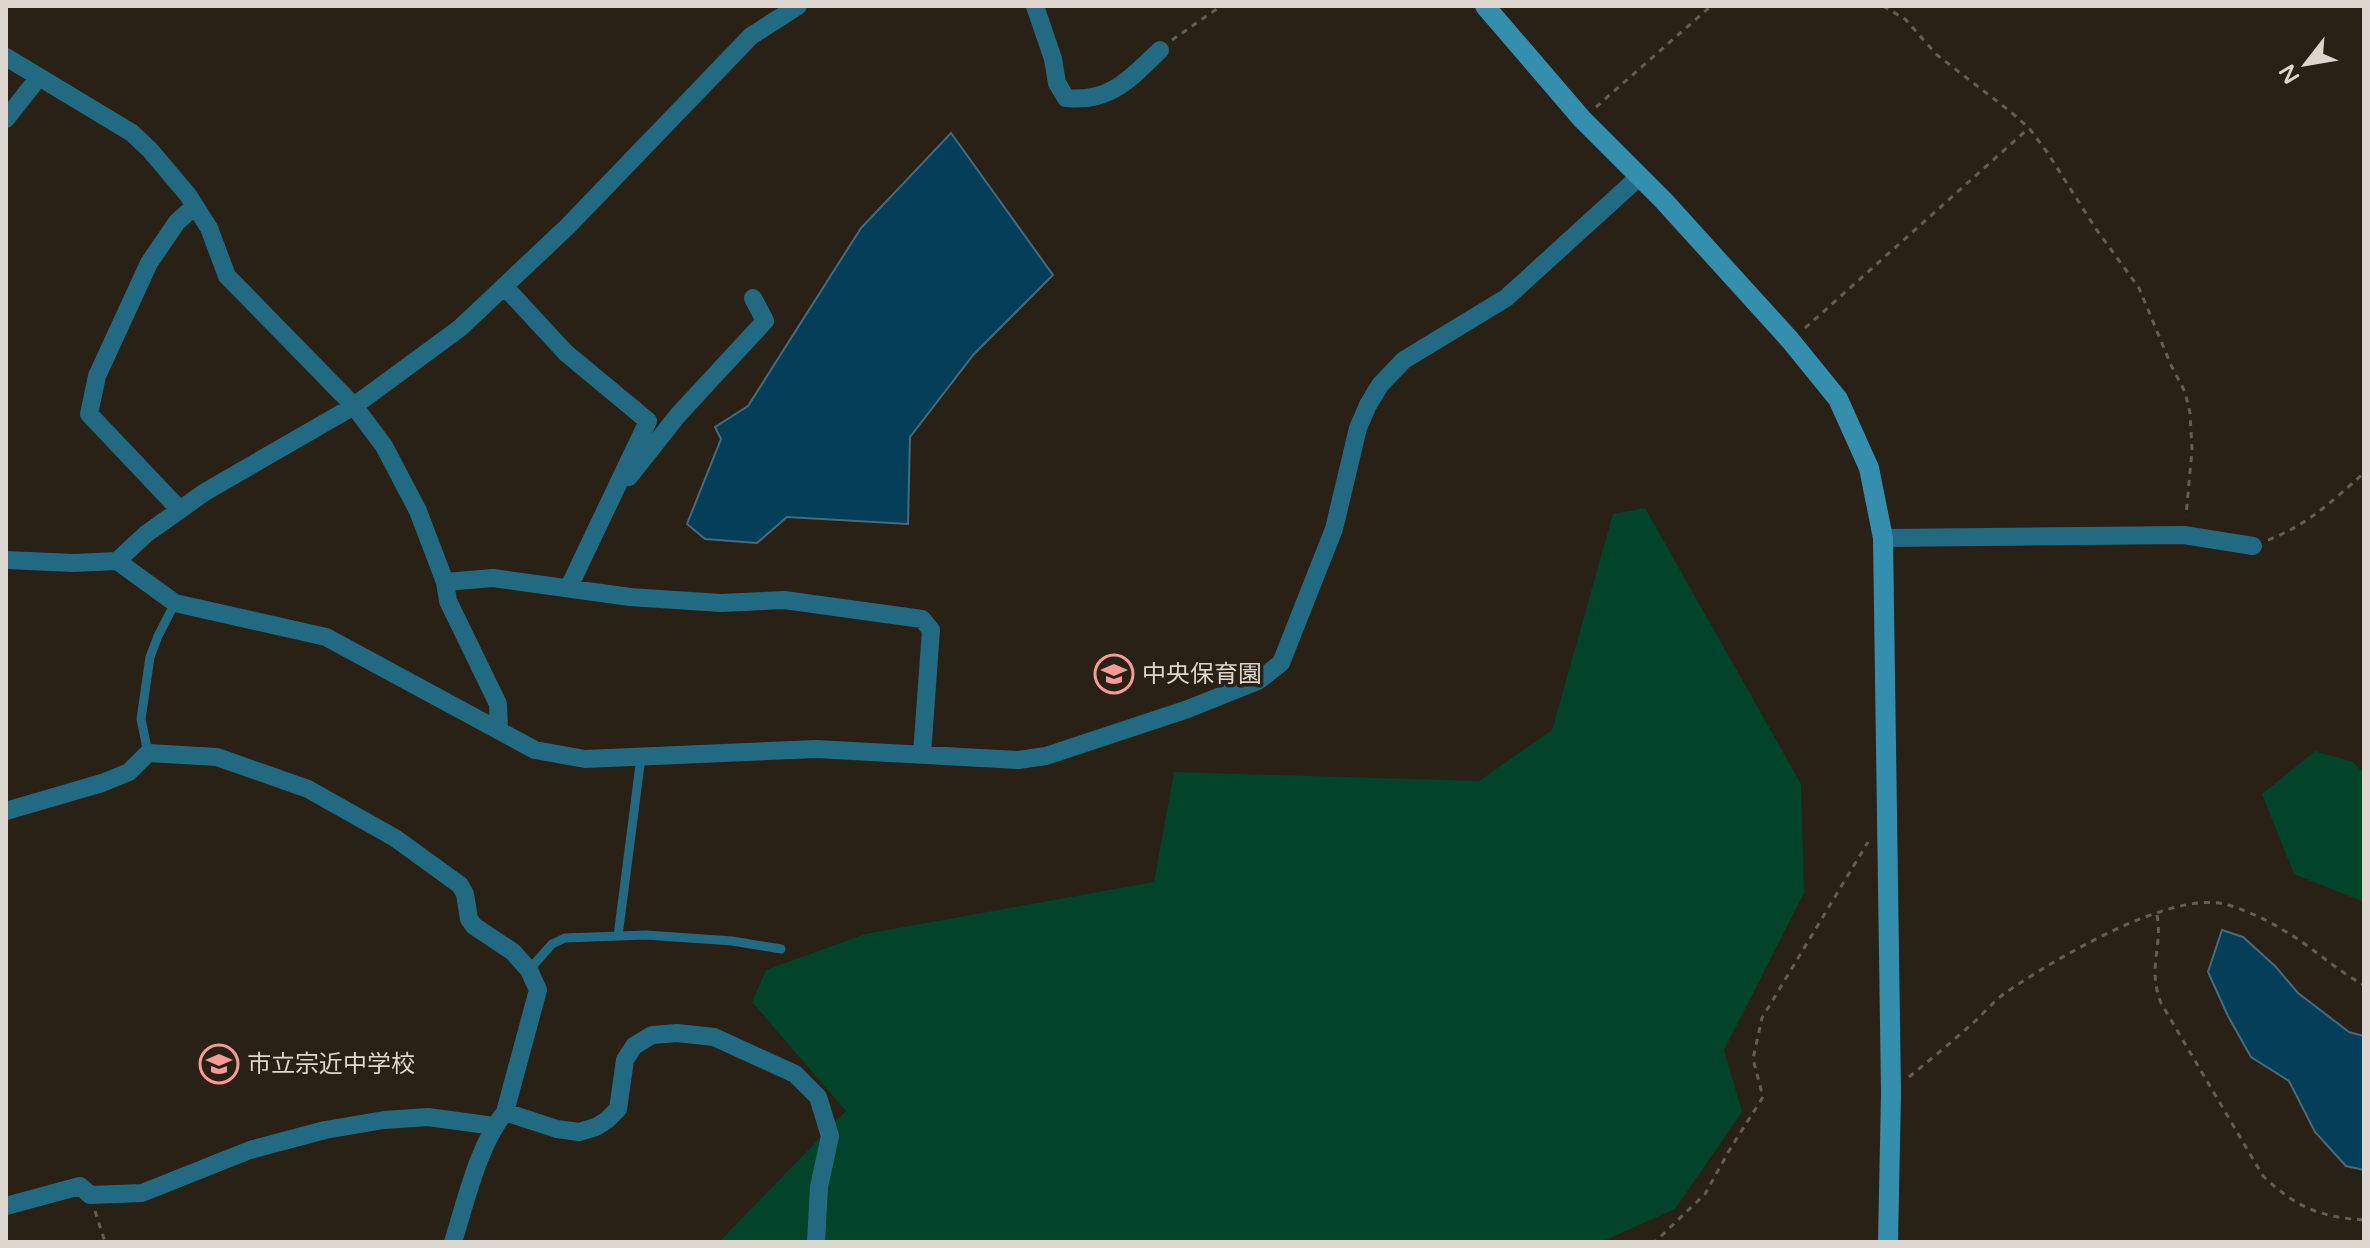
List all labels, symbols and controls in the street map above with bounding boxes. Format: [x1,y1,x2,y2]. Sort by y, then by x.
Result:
north arrow [2266,24,2346,104]
text: N [2274,60,2305,88]
school or university icon: 中央保育園 [1093,653,1135,695]
place label: 中央保育園 [1142,660,1262,689]
school or university icon: 市立宗近中学校 [198,1043,240,1085]
place label: 市立宗近中学校 [247,1050,415,1079]

